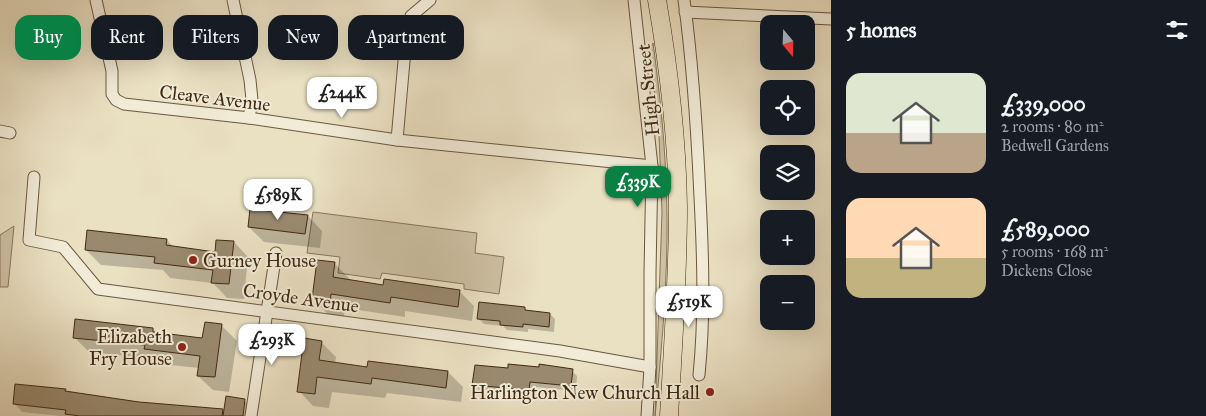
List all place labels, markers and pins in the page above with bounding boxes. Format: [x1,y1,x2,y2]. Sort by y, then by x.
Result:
pin: £244K [307,76,377,119]
pin: £339K [603,166,673,208]
pin: £589K [243,178,313,221]
place label: Gurney House [203,249,316,272]
marker: Gurney House [187,254,199,266]
pin: £519K [654,286,724,328]
pin: £293K [237,324,307,366]
place label: Elizabeth Fry House [89,325,172,370]
marker: Elizabeth Fry House [176,341,188,353]
place label: Harlington New Church Hall [470,381,701,405]
marker: Harlington New Church Hall [704,386,716,398]

